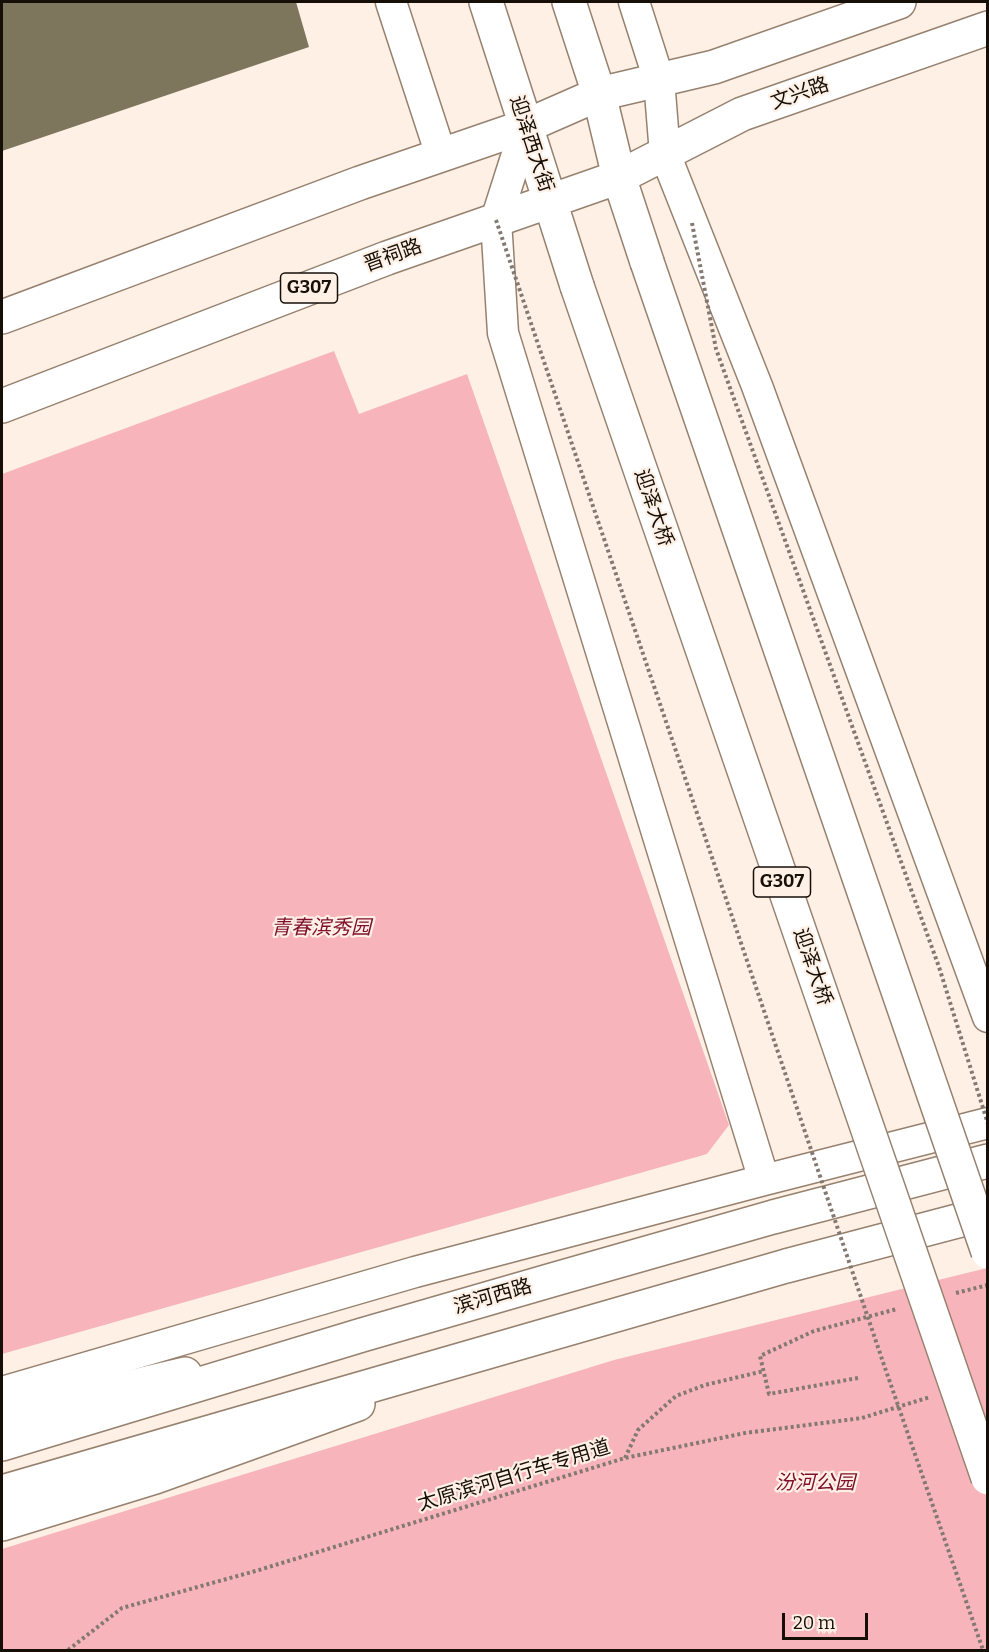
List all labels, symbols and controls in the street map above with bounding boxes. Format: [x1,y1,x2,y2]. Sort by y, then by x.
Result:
street label: 文兴路 [768,73,832,115]
street label: 迎泽西大街 [504,93,558,195]
street label: 晋祠路 [361,234,425,278]
road number: G307 [280,273,338,303]
street label: 迎泽大桥 [629,466,677,550]
road number: G307 [754,867,810,897]
park label: 青春滨秀园 [271,916,371,940]
street label: 迎泽大桥 [788,925,836,1009]
street label: 滨河西路 [451,1274,535,1320]
street label: 太原滨河自行车专用道 [415,1435,613,1517]
park label: 汾河公园 [775,1471,855,1495]
scale bar [785,1601,870,1639]
text: 20 m [793,1612,835,1634]

